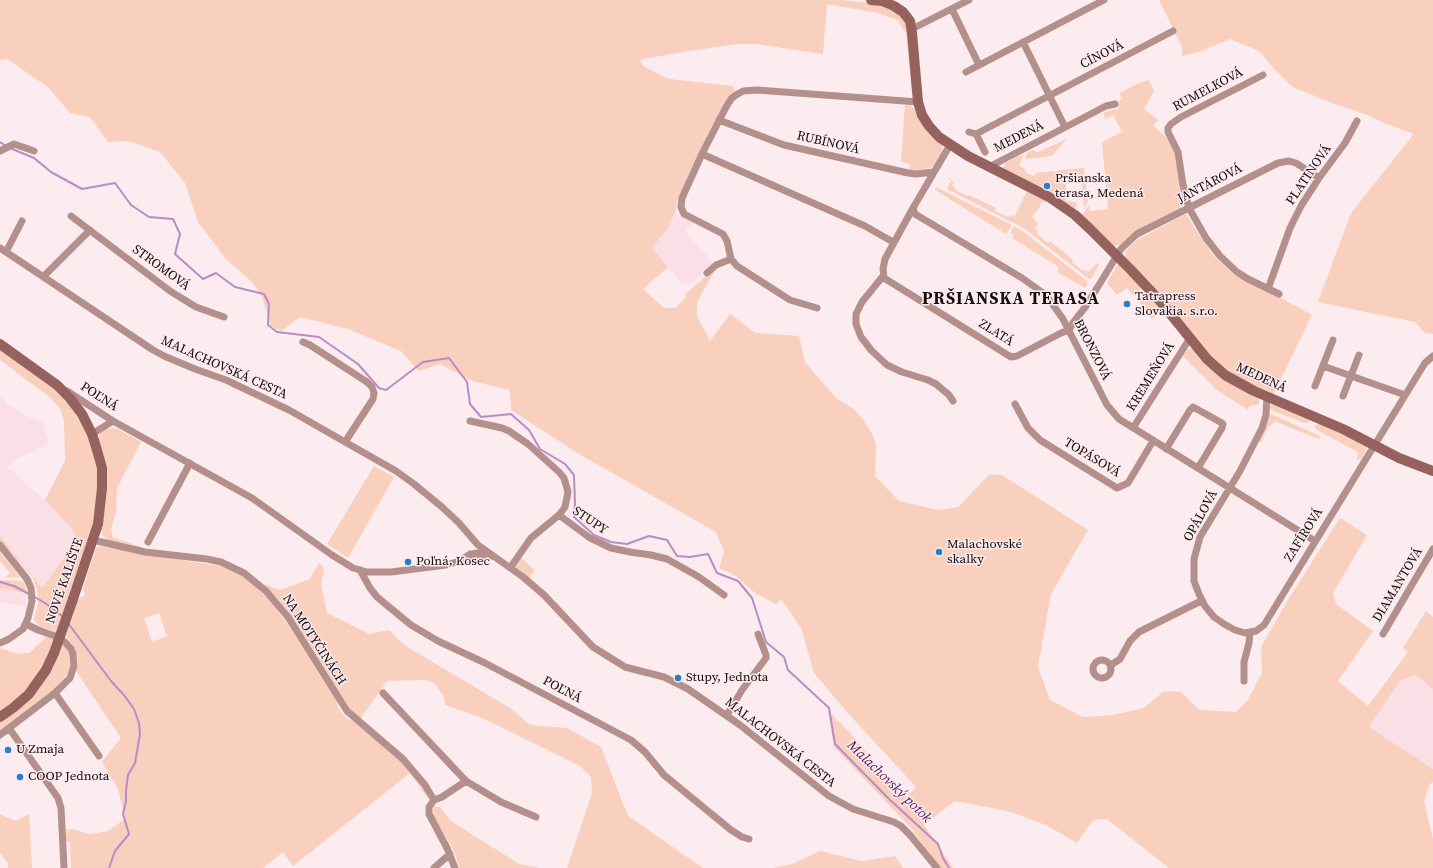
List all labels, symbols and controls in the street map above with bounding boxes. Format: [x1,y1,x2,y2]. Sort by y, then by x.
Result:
street label: CÍNOVÁ [1078,37,1126,73]
street label: RUMELKOVÁ [1170,65,1246,115]
street label: MEDENÁ [991,118,1047,156]
street label: RUBÍNOVÁ [795,128,861,158]
street label: PLATINOVÁ [1283,142,1335,208]
street label: JANTÁROVÁ [1175,161,1245,207]
place label: Pršianska terasa, Medená [1055,171,1144,202]
marker: Pršianska terasa, Medená [1042,181,1052,191]
street label: STROMOVÁ [129,242,193,294]
place label: Tatrapress Slovakia. s.r.o. [1135,289,1218,320]
district label: PRŠIANSKA TERASA [922,290,1100,310]
marker: Tatrapress Slovakia. s.r.o. [1122,299,1132,309]
street label: ZLATÁ [976,316,1016,350]
street label: BRONZOVÁ [1070,317,1114,383]
street label: MALACHOVSKÁ CESTA [158,333,290,403]
street label: KREMEŇOVÁ [1124,340,1178,414]
street label: MEDENÁ [1233,360,1289,396]
street label: POĽNÁ [77,379,121,415]
street label: TOPÁSOVÁ [1061,435,1123,481]
street label: OPÁLOVÁ [1181,488,1221,544]
street label: STUPY [569,504,611,538]
street label: ZAFÍROVÁ [1281,505,1327,565]
street label: NOVÉ KALIŠTE [43,536,87,626]
place label: Malachovské skalky [947,537,1022,568]
street label: DIAMANTOVÁ [1370,545,1426,625]
marker: Malachovské skalky [934,547,944,557]
place label: Poľná, Kosec [416,554,490,570]
marker: Poľná, Kosec [403,557,413,567]
street label: NA MOTYČINÁCH [279,592,349,688]
place label: Stupy, Jednota [686,670,768,686]
street label: POĽNÁ [540,673,584,707]
marker: Stupy, Jednota [673,673,683,683]
street label: MALACHOVSKÁ CESTA [721,695,839,791]
water label: Malachovský potok [843,737,935,827]
place label: U Zmaja [16,742,64,758]
marker: U Zmaja [3,745,13,755]
place label: COOP Jednota [28,769,109,785]
marker: COOP Jednota [15,772,25,782]

